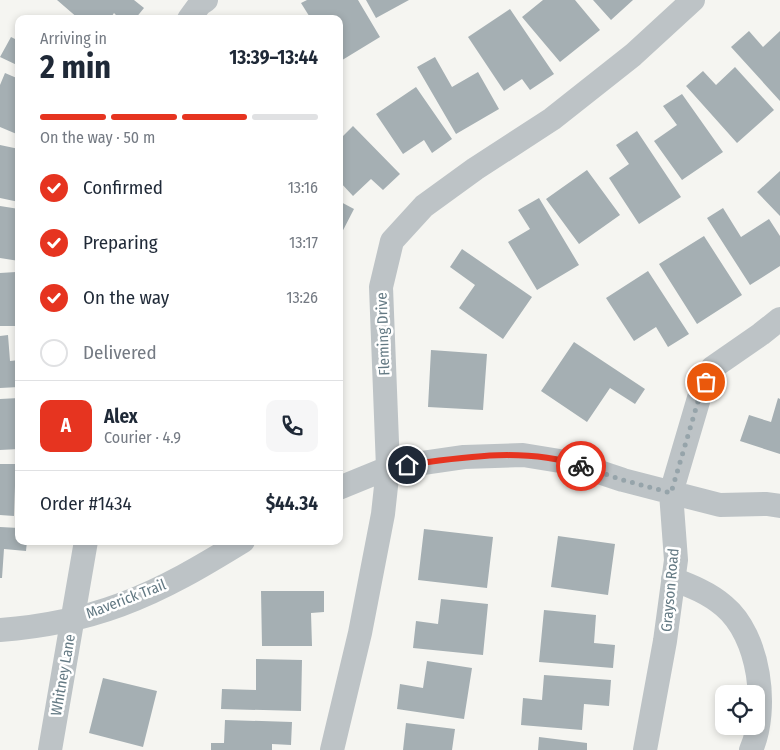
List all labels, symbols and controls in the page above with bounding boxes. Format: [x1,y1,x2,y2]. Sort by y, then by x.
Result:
text: Arriving in [40,29,107,48]
text: 13:39–13:44 [229,46,318,69]
text: 2 min [40,48,111,86]
text: On the way · 50 m [40,128,155,147]
icon: check [40,174,68,202]
text: Confirmed [83,176,163,199]
text: 13:16 [288,178,318,197]
icon: check [40,229,68,257]
text: Preparing [83,231,158,254]
text: 13:17 [289,233,318,252]
icon: check [40,284,68,312]
text: On the way [83,286,169,309]
text: 13:26 [286,288,318,307]
street label: Fleming Drive [373,292,393,376]
text: Delivered [83,341,157,364]
pin [685,361,727,403]
icon: bag [692,368,720,396]
button: phone [266,400,318,452]
text: Alex [104,405,138,428]
text: A [61,414,71,437]
text: Courier · 4.9 [104,428,181,447]
courier [556,441,606,491]
pin [386,444,428,486]
icon: home [393,451,421,479]
icon: bike [567,452,595,480]
text: Order #1434 [40,492,132,515]
text: $44.34 [266,492,318,515]
street label: Grayson Road [657,547,683,633]
street label: Maverick Trail [84,576,169,622]
street label: Whitney Lane [47,633,79,717]
map controls [715,685,765,735]
button: locate [715,685,765,735]

